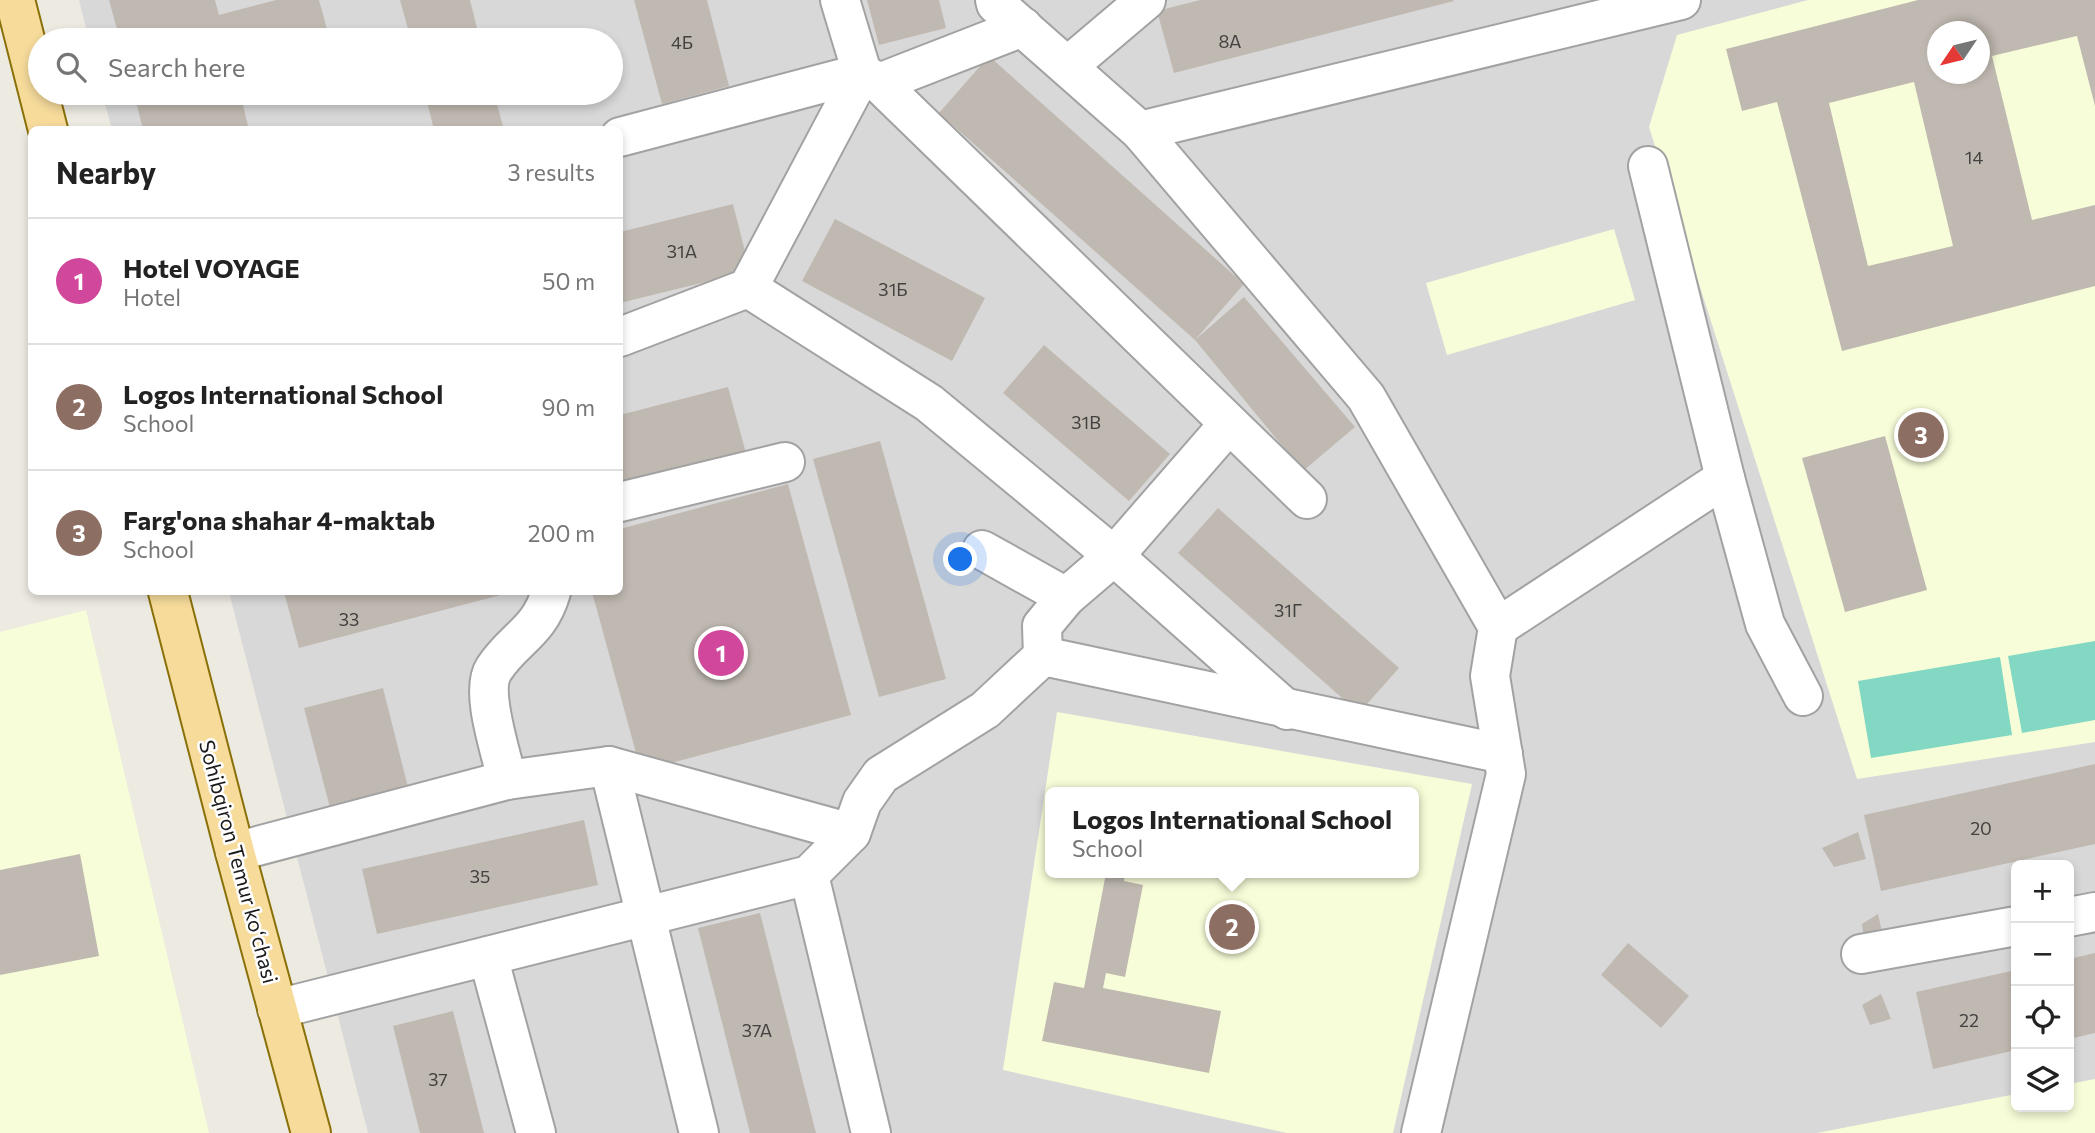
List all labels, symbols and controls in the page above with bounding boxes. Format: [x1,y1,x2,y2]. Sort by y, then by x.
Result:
north arrow [1927,21,1990,84]
search box [28,28,623,105]
house number: 8А [1219,30,1241,52]
house number: 4Б [671,31,693,53]
icon: search [52,48,90,86]
text: Search here [108,51,246,82]
house number: 14 [1965,146,1983,168]
text: Nearby [56,153,156,190]
text: 3 results [508,158,595,186]
house number: 31А [667,240,697,262]
text: Hotel VOYAGE [123,252,300,283]
text: 1 [74,267,84,295]
text: 50 m [542,267,595,295]
house number: 31Б [878,278,908,300]
text: Hotel [123,283,181,311]
text: Logos International School [123,378,443,409]
text: 2 [72,393,86,421]
text: 90 m [542,393,595,421]
text: School [123,409,194,437]
pin: 3 [1898,409,1944,461]
house number: 31В [1071,411,1101,433]
text: Farg'ona shahar 4-maktab [123,504,435,535]
text: 3 [72,519,86,547]
text: 200 m [528,519,595,547]
text: School [123,535,194,563]
your location [943,542,977,576]
house number: 31Г [1274,599,1302,621]
house number: 33 [339,608,359,630]
pin: 1 [698,627,744,679]
street label: Sohibqiron Temur koʻchasi [195,737,284,986]
popup [1045,787,1419,878]
text: Logos International School [1072,803,1392,834]
house number: 20 [1970,817,1992,839]
text: School [1072,834,1143,862]
map controls [2011,860,2074,1112]
button: + [2011,860,2074,923]
house number: 35 [470,865,490,887]
pin: 2 [1209,901,1255,953]
button: − [2011,923,2074,986]
button: locate [2011,986,2074,1049]
house number: 22 [1959,1009,1979,1031]
house number: 37А [742,1019,772,1041]
button: layers [2011,1049,2074,1112]
house number: 37 [428,1068,448,1090]

